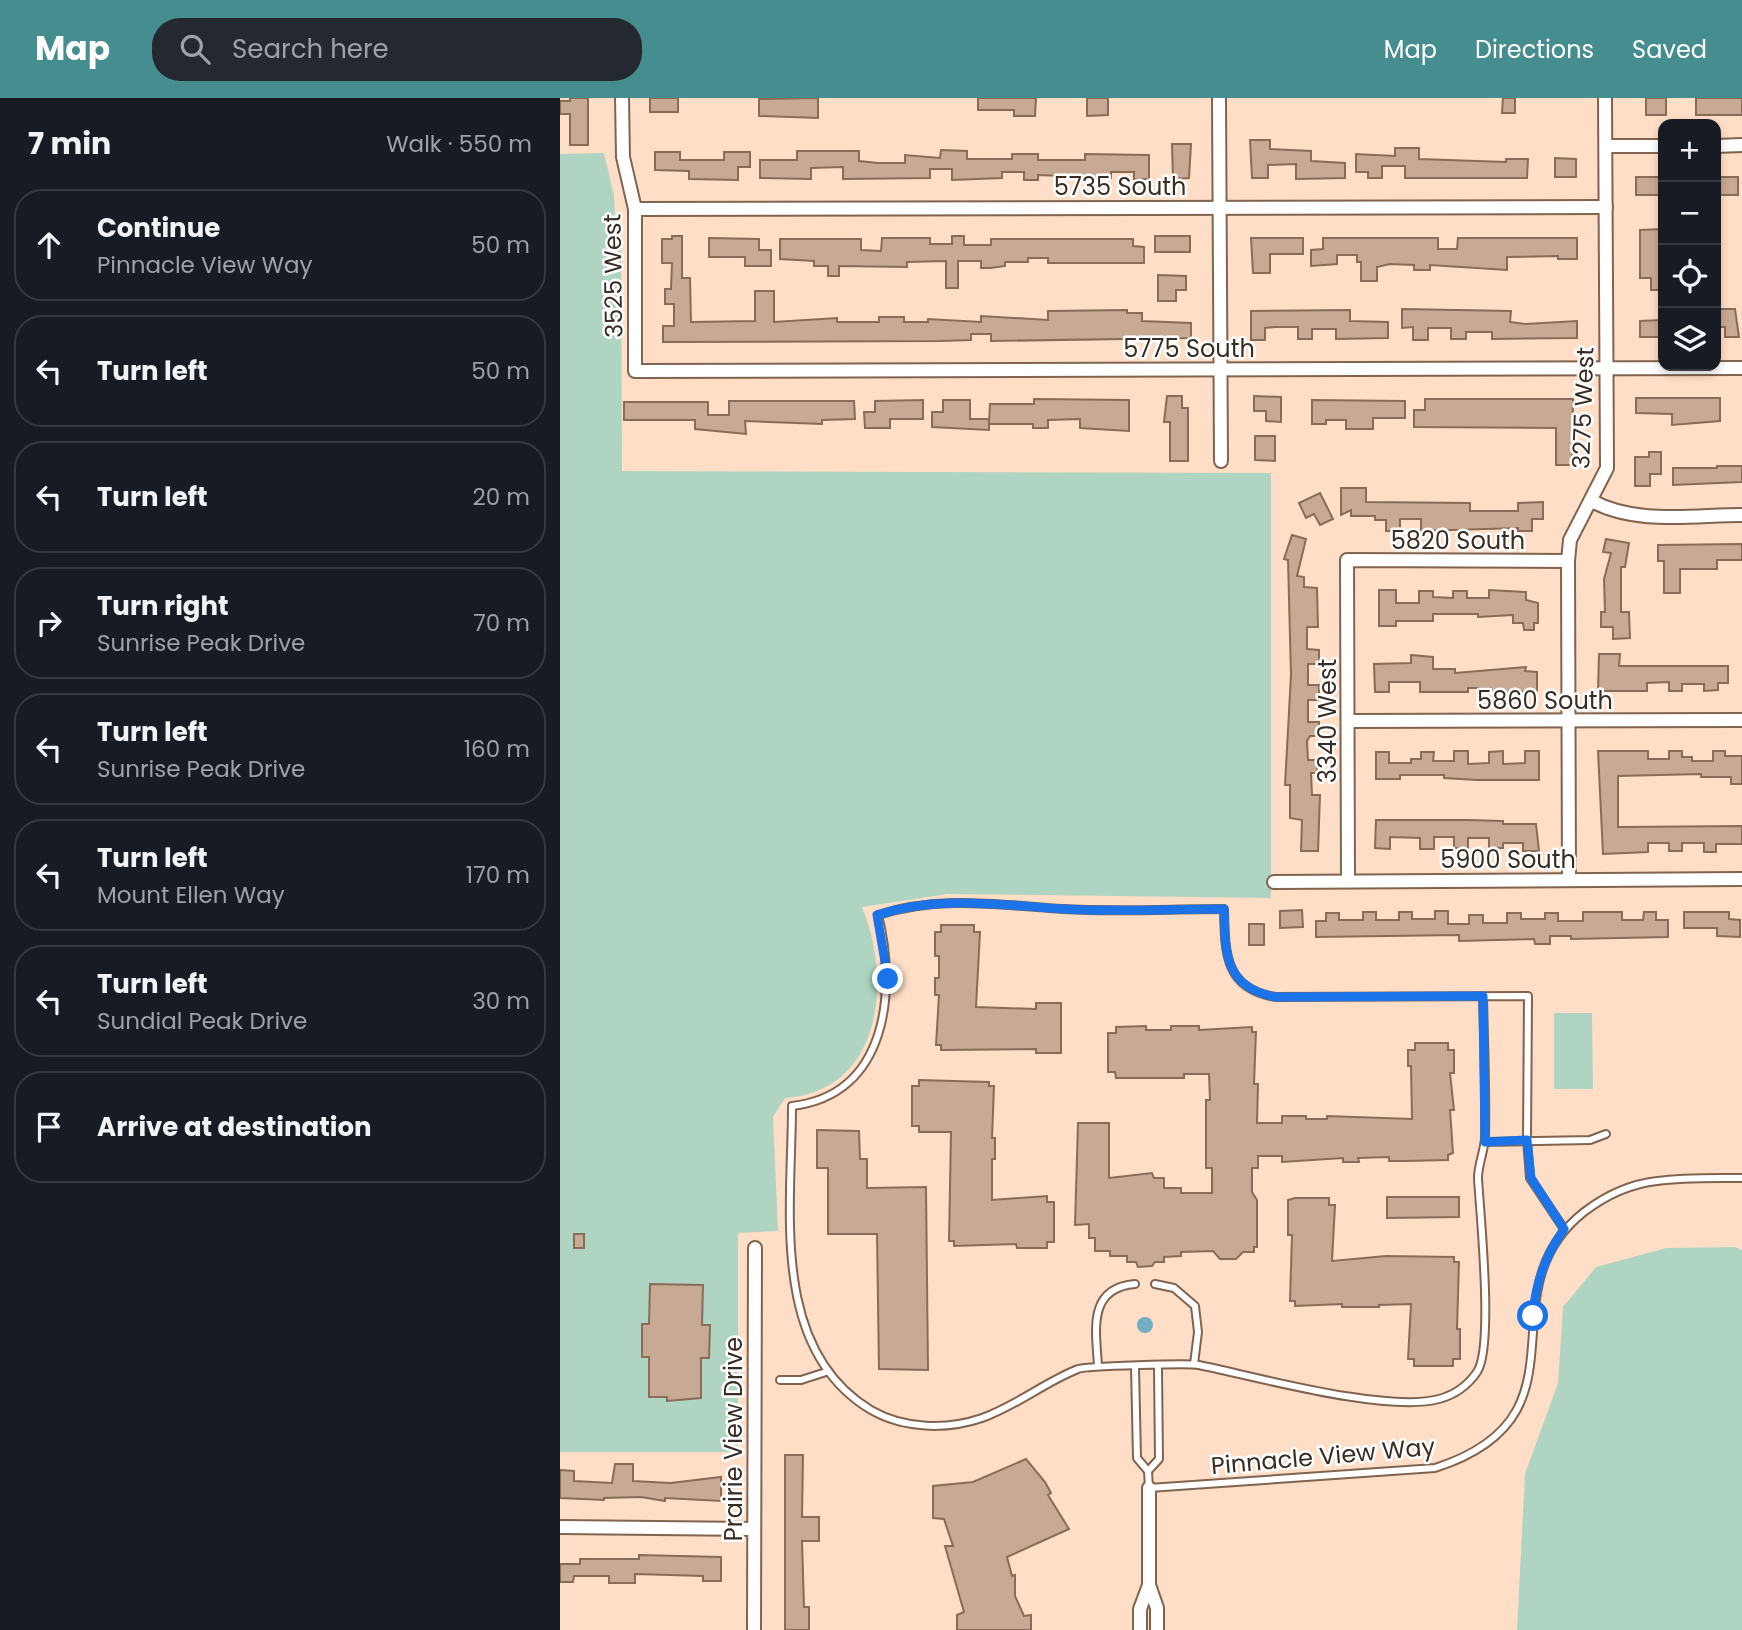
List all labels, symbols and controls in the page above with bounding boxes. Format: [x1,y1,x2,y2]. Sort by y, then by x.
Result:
search box [152,18,642,81]
text: Map [35,25,110,72]
icon: search [176,30,214,68]
text: Search here [232,31,389,67]
text: Map [1384,33,1437,66]
text: Directions [1475,33,1594,66]
text: Saved [1632,33,1707,66]
map controls [1658,119,1721,371]
button: + [1658,119,1721,182]
text: 7 min [28,122,111,165]
text: Walk · 550 m [386,128,532,160]
street label: 5735 South [1054,170,1186,203]
button: − [1658,182,1721,245]
text: Continue [97,210,220,246]
street label: 3525 West [595,214,631,338]
icon: ahead [30,226,68,264]
text: 50 m [471,229,530,261]
button: locate [1658,245,1721,308]
text: Pinnacle View Way [97,249,312,281]
button: layers [1658,308,1721,371]
street label: 5775 South [1123,332,1255,365]
street label: 3275 West [1564,346,1602,470]
icon: left [30,352,68,390]
text: Turn left [97,353,208,389]
text: 50 m [471,355,530,387]
icon: left [30,478,68,516]
text: Turn left [97,479,208,515]
text: 20 m [472,481,530,513]
street label: 5820 South [1391,524,1525,557]
text: Turn right [97,588,229,624]
icon: right [30,604,68,642]
text: 70 m [473,607,530,639]
text: Sunrise Peak Drive [97,627,305,659]
street label: 3340 West [1311,659,1344,783]
street label: 5860 South [1477,684,1613,717]
text: Turn left [97,714,208,750]
icon: left [30,730,68,768]
text: 160 m [464,733,530,765]
text: Sunrise Peak Drive [97,753,305,785]
text: Turn left [97,840,208,876]
street label: 5900 South [1440,843,1576,876]
icon: left [30,856,68,894]
text: 170 m [466,859,530,891]
text: Mount Ellen Way [97,879,285,911]
route end [872,963,903,994]
text: Turn left [97,966,208,1002]
icon: left [30,982,68,1020]
text: 30 m [472,985,530,1017]
text: Sundial Peak Drive [97,1005,307,1037]
icon: arrive [30,1108,68,1146]
text: Arrive at destination [97,1109,372,1145]
route start [1517,1300,1548,1331]
street label: Prairie View Drive [717,1337,750,1541]
street label: Pinnacle View Way [1210,1430,1437,1482]

